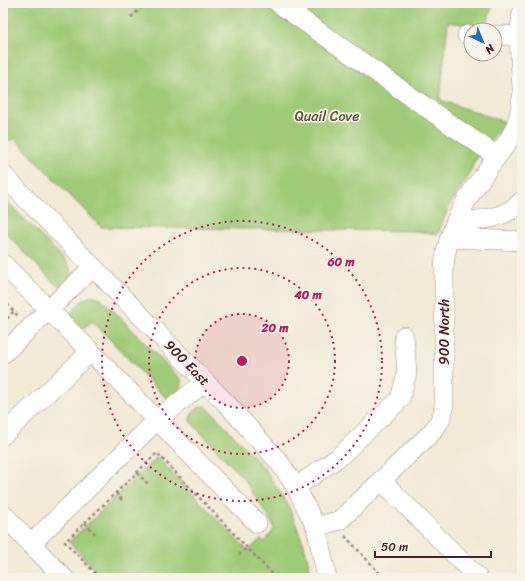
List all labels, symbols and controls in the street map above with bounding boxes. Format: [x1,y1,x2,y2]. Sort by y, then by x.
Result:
north arrow [463,22,503,62]
text: N [480,39,500,59]
park label: Quail Cove [295,104,359,129]
text: 60 m [327,251,355,273]
text: 40 m [293,284,322,306]
street label: 900 North [432,299,457,365]
text: 20 m [261,317,289,339]
street label: 900 East [158,334,216,392]
centre of rings [235,354,249,368]
scale bar [375,533,491,559]
text: 50 m [381,536,408,558]

